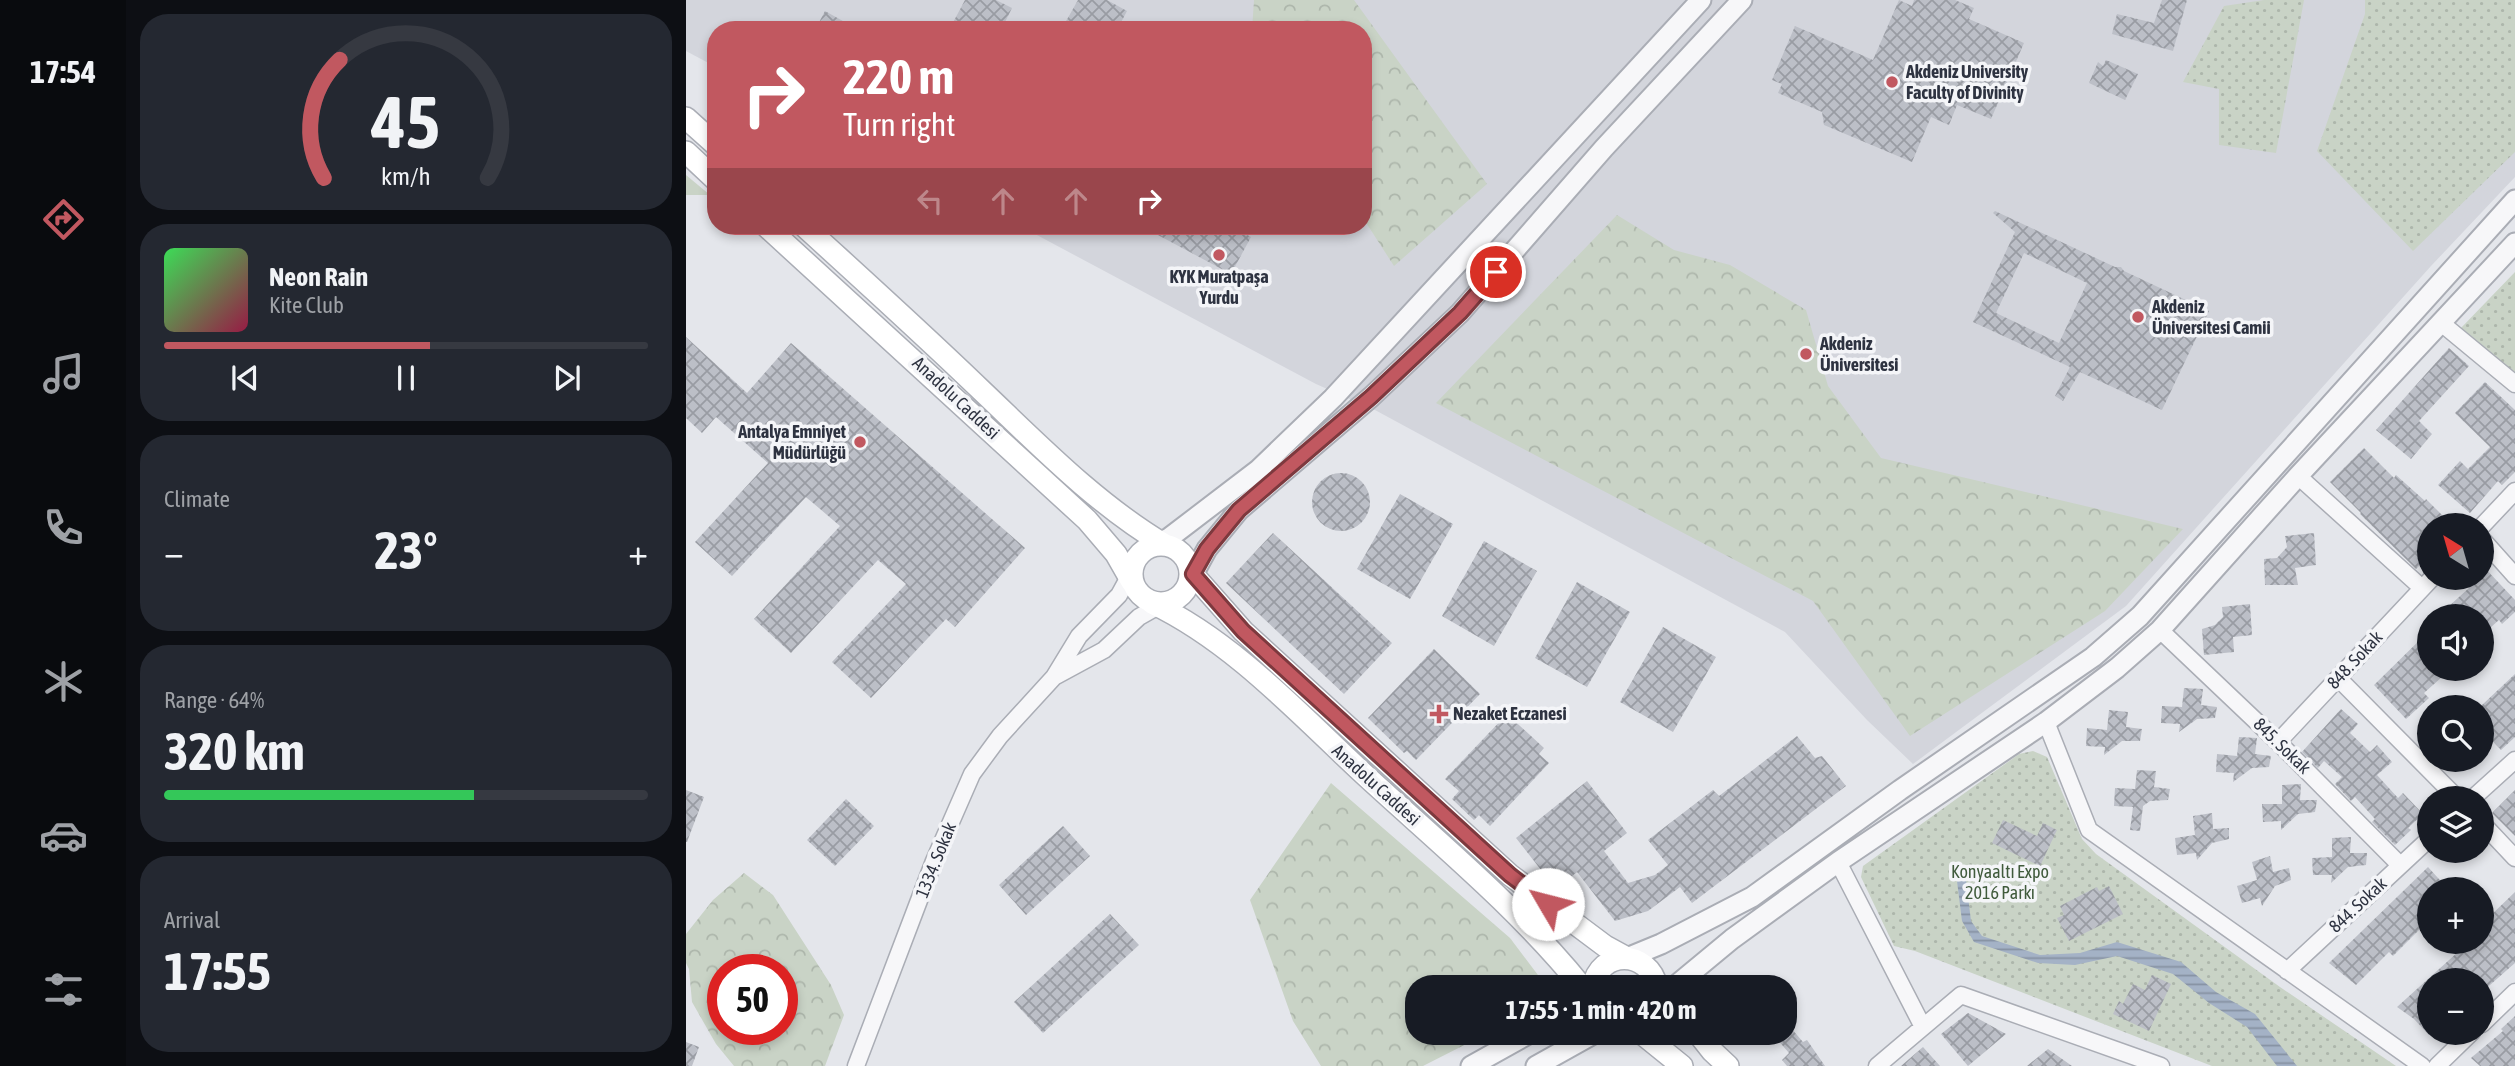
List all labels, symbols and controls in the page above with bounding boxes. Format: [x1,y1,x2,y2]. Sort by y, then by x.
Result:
text: 220 m [843,48,954,104]
icon: right [728,49,819,140]
text: 17:54 [30,53,96,90]
place label: Akdeniz University Faculty of Divinity [1905,61,2029,103]
marker: Akdeniz University Faculty of Divinity [1884,74,1900,90]
text: 45 [371,81,440,164]
text: Turn right [843,106,956,143]
text: km/h [381,162,431,190]
icon: left [911,182,949,220]
icon: ahead [984,182,1022,220]
icon: ahead [1057,182,1095,220]
icon: right [1130,182,1168,220]
icon: directions [39,195,88,244]
pin [1466,242,1526,302]
marker: KYK Muratpaşa Yurdu [1211,247,1227,263]
icon: arrive [1477,253,1515,291]
text: Neon Rain [269,262,368,292]
place label: KYK Muratpaşa Yurdu [1170,266,1269,308]
text: Kite Club [269,292,344,318]
place label: Akdeniz Üniversitesi Camii [2151,296,2271,338]
marker: Akdeniz Üniversitesi Camii [2130,309,2146,325]
place label: Akdeniz Üniversitesi [1819,333,1898,375]
marker: Akdeniz Üniversitesi [1798,346,1814,362]
icon: music [39,349,88,398]
street label: Anadolu Caddesi [909,352,1004,443]
icon: previous [226,359,264,397]
icon: pause [387,359,425,397]
icon: next [548,359,586,397]
place label: Antalya Emniyet Müdürlüğü [737,421,847,463]
marker: Antalya Emniyet Müdürlüğü [852,434,868,450]
text: Climate [164,486,230,512]
icon: phone [39,503,88,552]
north arrow [2417,513,2494,590]
map controls [2417,513,2494,1045]
text: 23° [374,520,438,580]
text: − [164,530,184,573]
text: + [628,530,648,573]
button: sound [2417,604,2494,681]
street label: 848. Sokak [2323,626,2387,693]
icon: climate [39,657,88,706]
text: Range · 64% [164,687,264,713]
button: search [2417,695,2494,772]
place label: Nezaket Eczanesi [1453,703,1567,724]
marker: Nezaket Eczanesi [1431,706,1447,722]
street label: 845. Sokak [2249,713,2315,778]
text: 320 km [164,721,305,781]
street label: Anadolu Caddesi [1328,740,1425,830]
button: layers [2417,786,2494,863]
icon: car [39,811,88,860]
street label: 1334. Sokak [911,819,960,901]
park label: Konyaaltı Expo 2016 Parkı [1951,861,2049,903]
position arrow [1511,867,1585,941]
street label: 844. Sokak [2324,873,2391,937]
button: + [2417,877,2494,954]
text: Arrival [164,907,220,933]
text: 17:55 [164,941,271,1001]
speed limit sign: 50 [707,954,798,1045]
icon: filters [39,965,88,1014]
button: − [2417,968,2494,1045]
text: 17:55 · 1 min · 420 m [1506,995,1696,1025]

